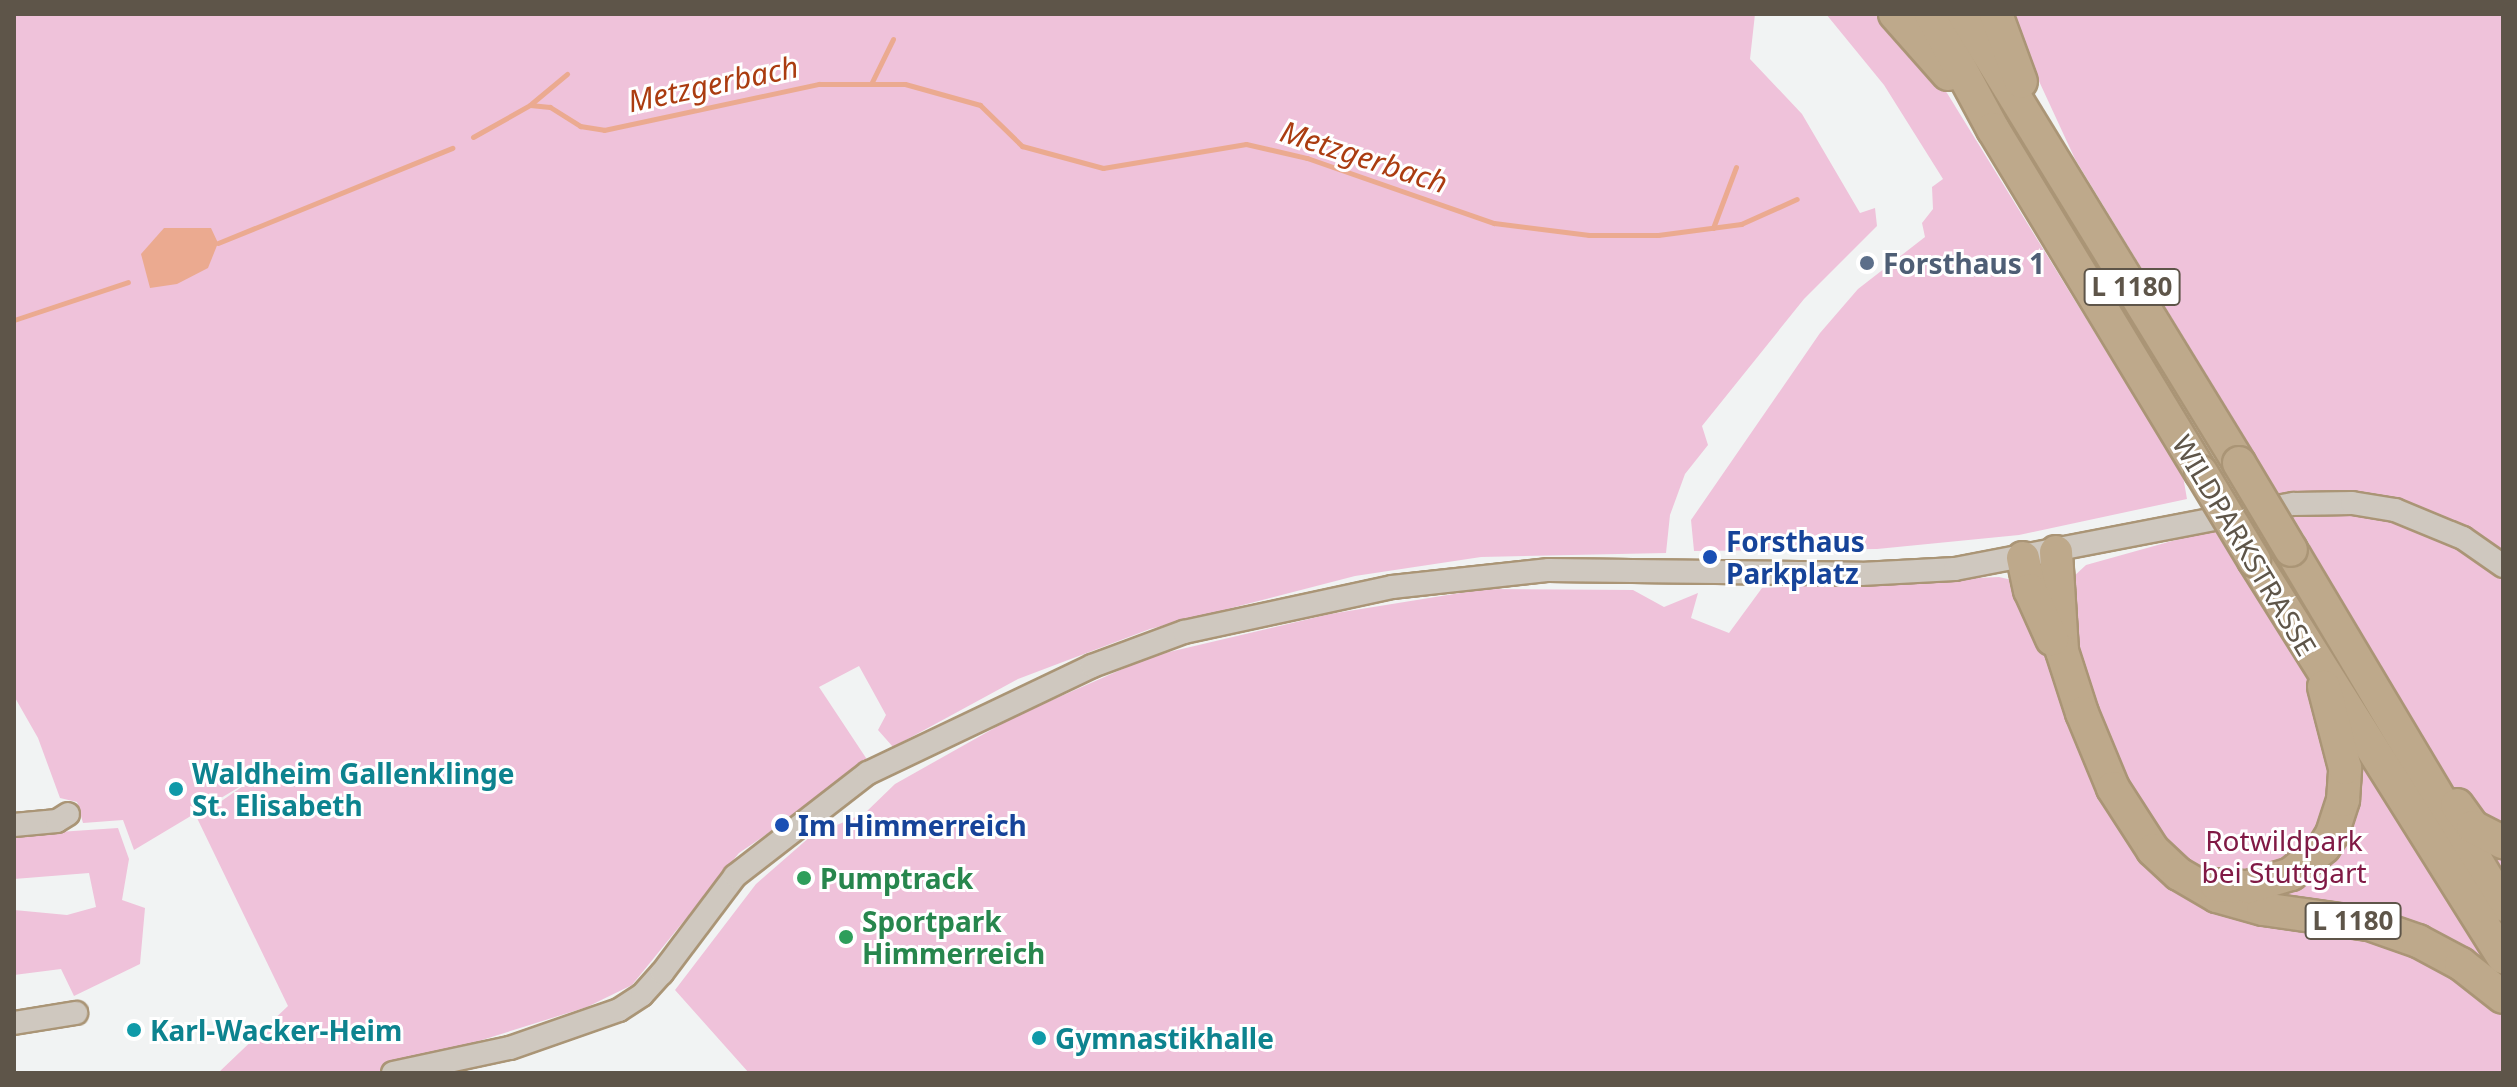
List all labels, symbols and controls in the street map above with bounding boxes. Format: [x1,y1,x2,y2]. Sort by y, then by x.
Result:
water label: Metzgerbach [625,48,801,120]
water label: Metzgerbach [1276,113,1452,201]
place label: Forsthaus 1 [1883,246,2045,280]
marker: Forsthaus 1 [1858,254,1876,272]
road number: L 1180 [2082,265,2182,309]
street label: WILDPARKSTRASSE [2166,429,2324,661]
place label: Forsthaus Parkplatz [1726,524,1865,590]
marker: Forsthaus Parkplatz [1701,548,1719,566]
place label: Waldheim Gallenklinge St. Elisabeth [192,756,515,822]
marker: Waldheim Gallenklinge St. Elisabeth [167,780,185,798]
place label: Im Himmerreich [798,808,1027,842]
marker: Im Himmerreich [773,816,791,834]
park label: Rotwildpark bei Stuttgart [2201,823,2367,889]
place label: Pumptrack [820,861,973,895]
marker: Pumptrack [795,869,813,887]
road number: L 1180 [2303,899,2403,943]
place label: Sportpark Himmerreich [862,904,1045,970]
marker: Sportpark Himmerreich [837,928,855,946]
place label: Karl-Wacker-Heim [150,1013,402,1047]
marker: Karl-Wacker-Heim [125,1021,143,1039]
place label: Gymnastikhalle [1055,1021,1274,1055]
marker: Gymnastikhalle [1030,1029,1048,1047]

